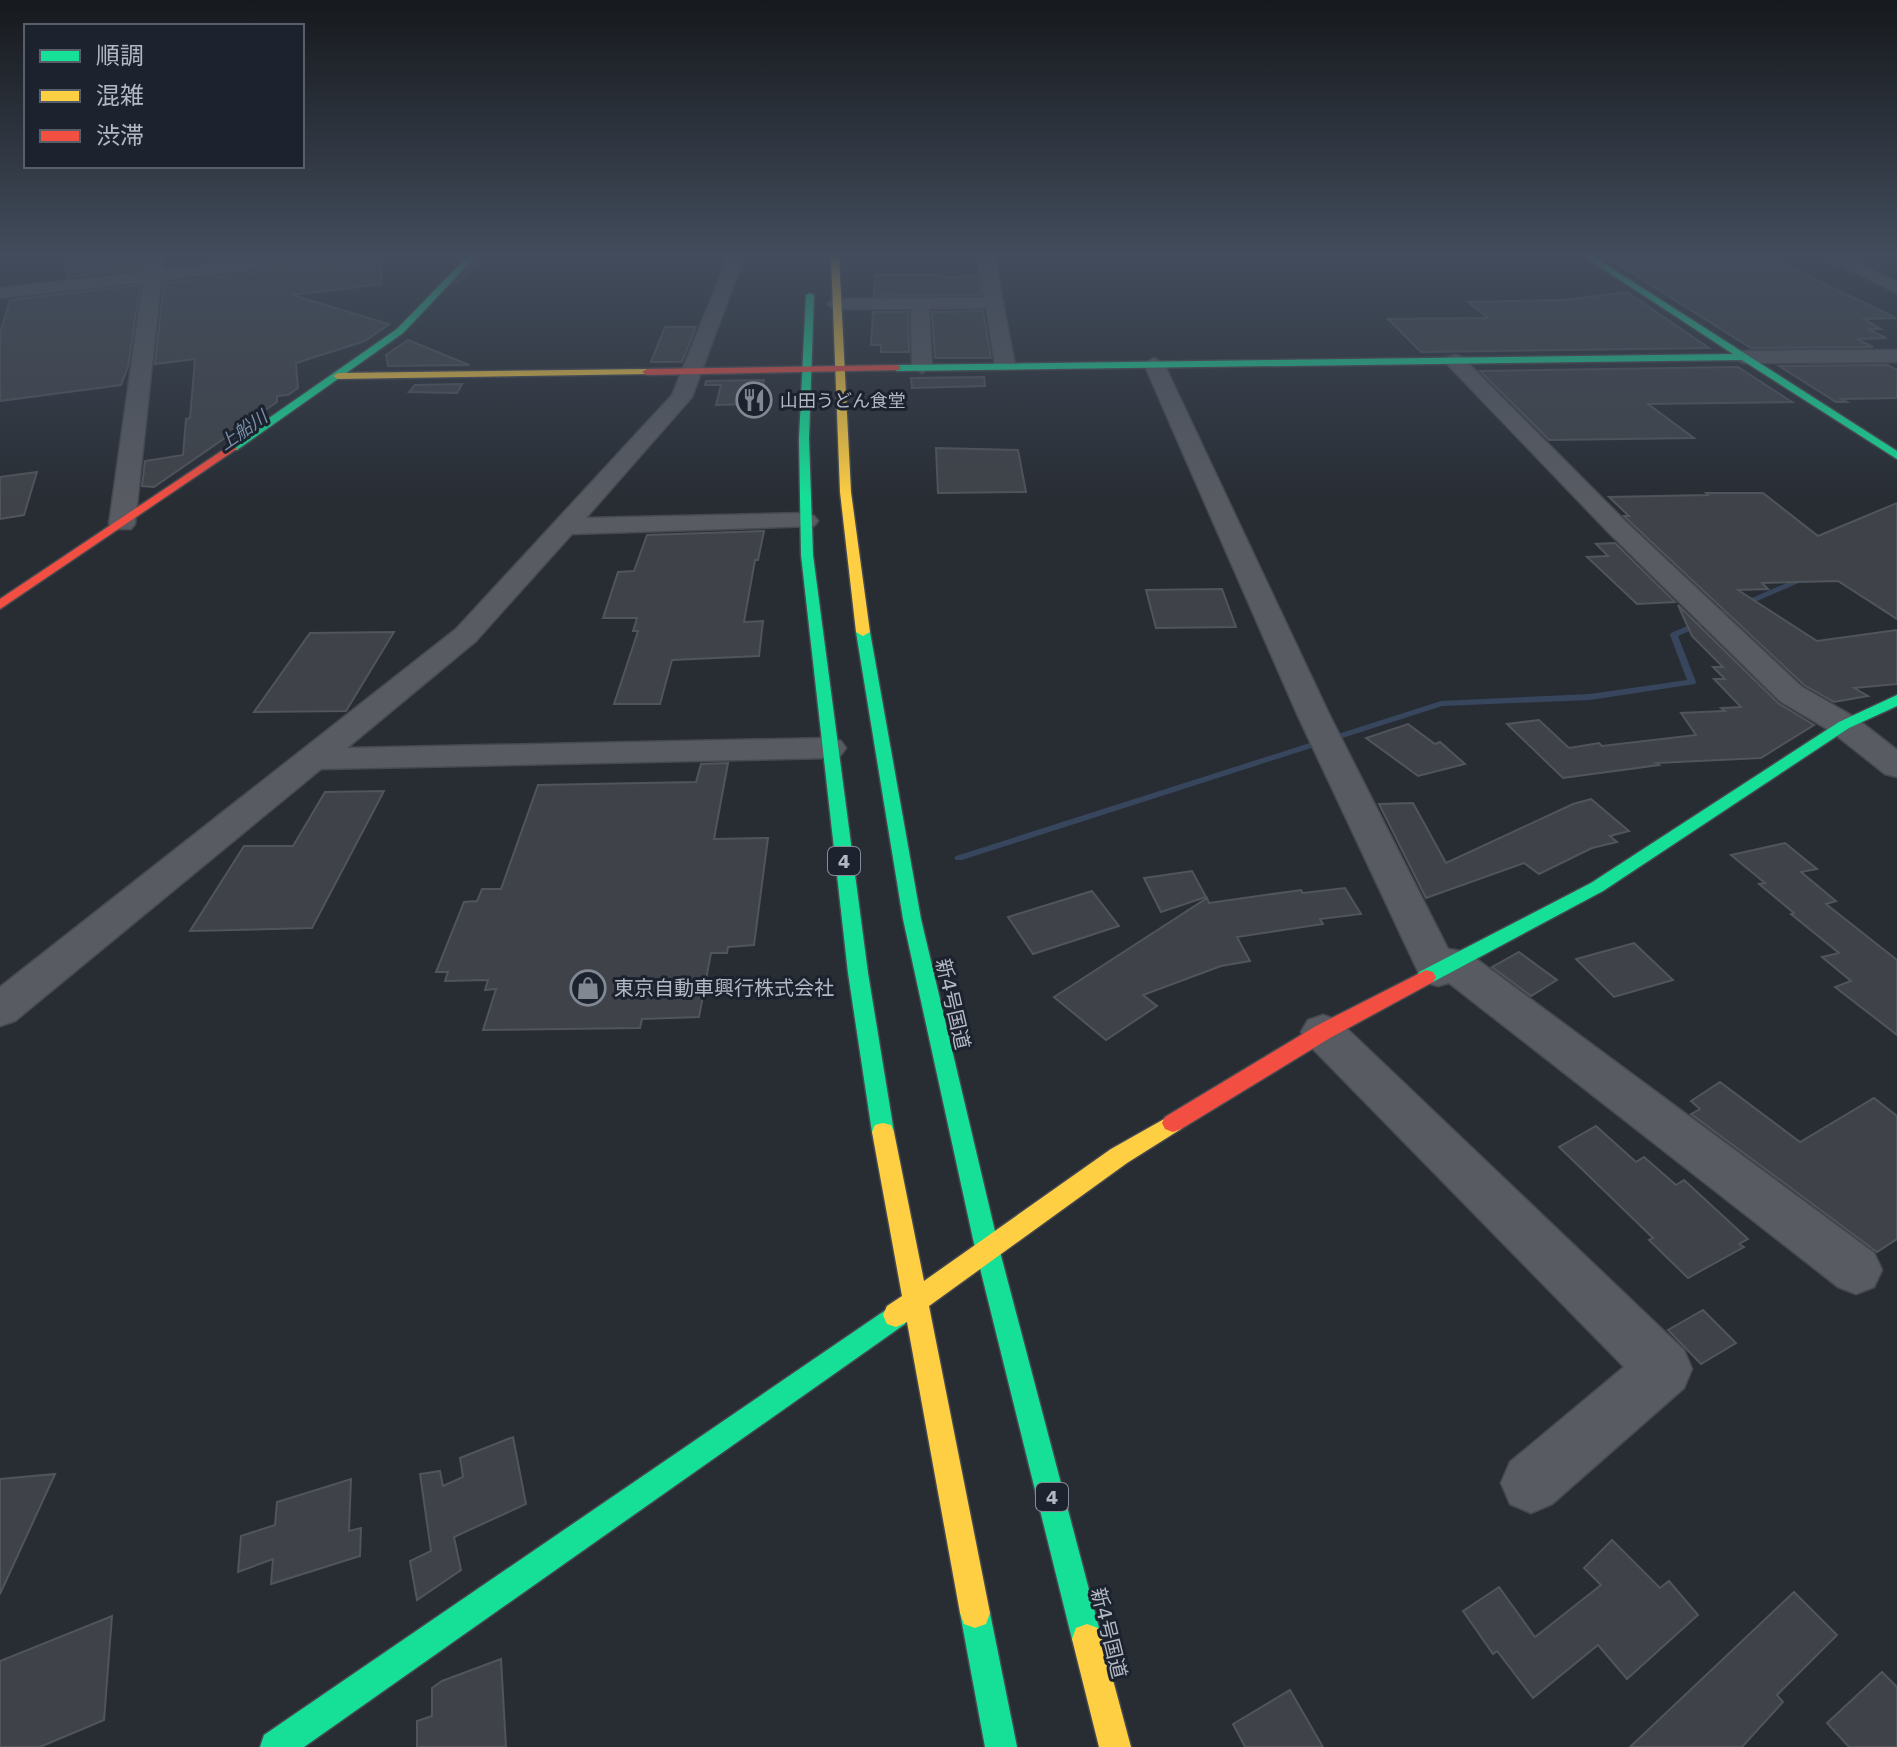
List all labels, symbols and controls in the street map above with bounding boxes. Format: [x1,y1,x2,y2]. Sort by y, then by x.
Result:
legend [24,24,304,168]
text: 順調 [96,42,144,70]
text: 混雑 [96,82,144,110]
text: 渋滞 [96,122,144,150]
restaurant icon: 山田うどん食堂 [735,381,773,419]
place label: 山田うどん食堂 [780,390,906,411]
water label: 上船川 [215,405,273,454]
road number: 4 [828,847,860,875]
street label: 新4号国道 [931,956,975,1052]
shop icon: 東京自動車興行株式会社 [569,969,607,1007]
place label: 東京自動車興行株式会社 [614,976,834,1000]
road number: 4 [1036,1483,1068,1511]
street label: 新4号国道 [1086,1585,1132,1681]

